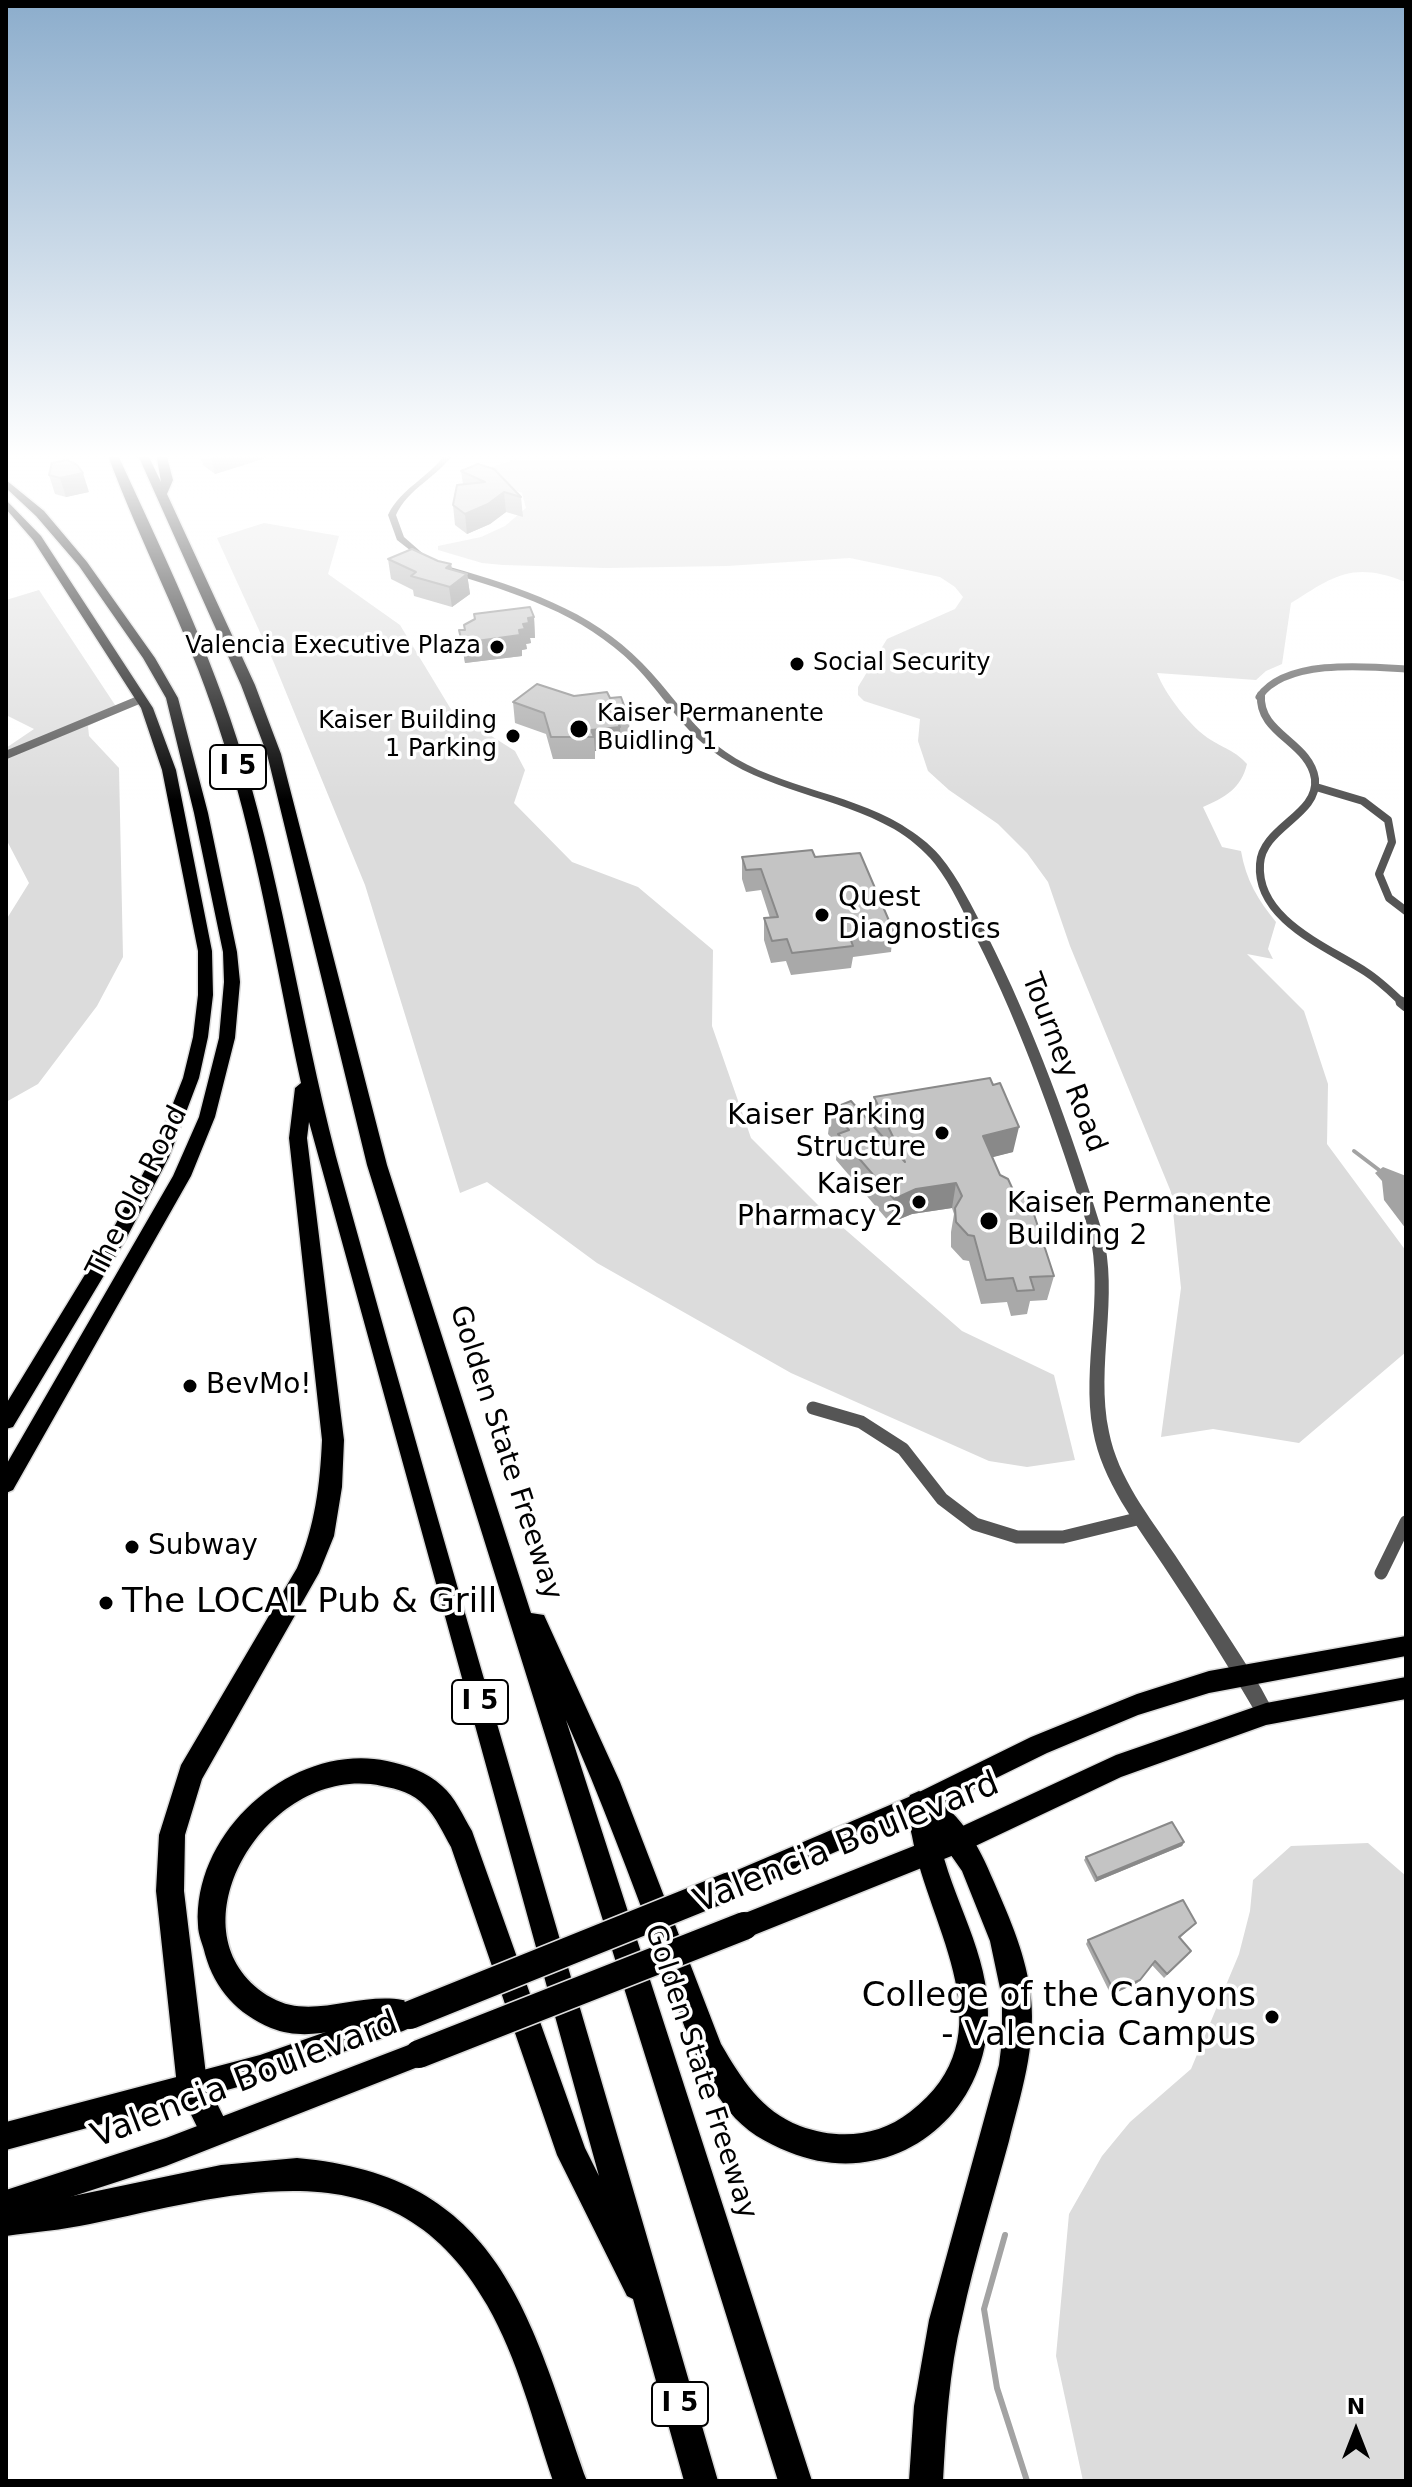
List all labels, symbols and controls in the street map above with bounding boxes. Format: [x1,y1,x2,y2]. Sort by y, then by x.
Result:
place label: Valencia Executive Plaza [185,633,481,661]
marker: Valencia Executive Plaza [488,638,506,656]
place label: Social Security [813,650,990,678]
marker: Social Security [788,655,806,673]
place label: Kaiser Permanente Buidling 1 [597,701,824,757]
place label: Kaiser Building 1 Parking [318,708,497,764]
marker: Kaiser Permanente Buidling 1 [568,718,590,740]
marker: Kaiser Building 1 Parking [504,727,522,745]
road number: I 5 [210,745,266,789]
place label: Quest Diagnostics [838,882,1000,948]
marker: Quest Diagnostics [813,906,831,924]
street label: Tourney Road [1013,969,1113,1157]
place label: Kaiser Parking Structure [727,1100,926,1166]
street label: The Old Road [80,1101,196,1283]
marker: Kaiser Parking Structure [933,1124,951,1142]
place label: Kaiser Pharmacy 2 [737,1169,903,1235]
place label: Kaiser Permanente Building 2 [1007,1188,1272,1254]
marker: Kaiser Pharmacy 2 [910,1193,928,1211]
marker: Kaiser Permanente Building 2 [978,1210,1000,1232]
street label: Golden State Freeway [442,1302,568,1604]
place label: BevMo! [206,1369,312,1403]
marker: BevMo! [181,1377,199,1395]
place label: Subway [148,1530,258,1564]
marker: Subway [123,1538,141,1556]
place label: The LOCAL Pub & Grill [122,1583,497,1623]
marker: The LOCAL Pub & Grill [97,1594,115,1612]
road number: I 5 [452,1680,508,1724]
street label: Valencia Boulevard [689,1764,1005,1924]
street label: Golden State Freeway [637,1921,763,2223]
place label: College of the Canyons - Valencia Campus [862,1977,1256,2056]
street label: Valencia Boulevard [86,2004,404,2158]
marker: College of the Canyons - Valencia Campus [1263,2008,1281,2026]
road number: I 5 [652,2382,708,2426]
north arrow [1316,2391,1396,2471]
text: N [1347,2394,1365,2419]

